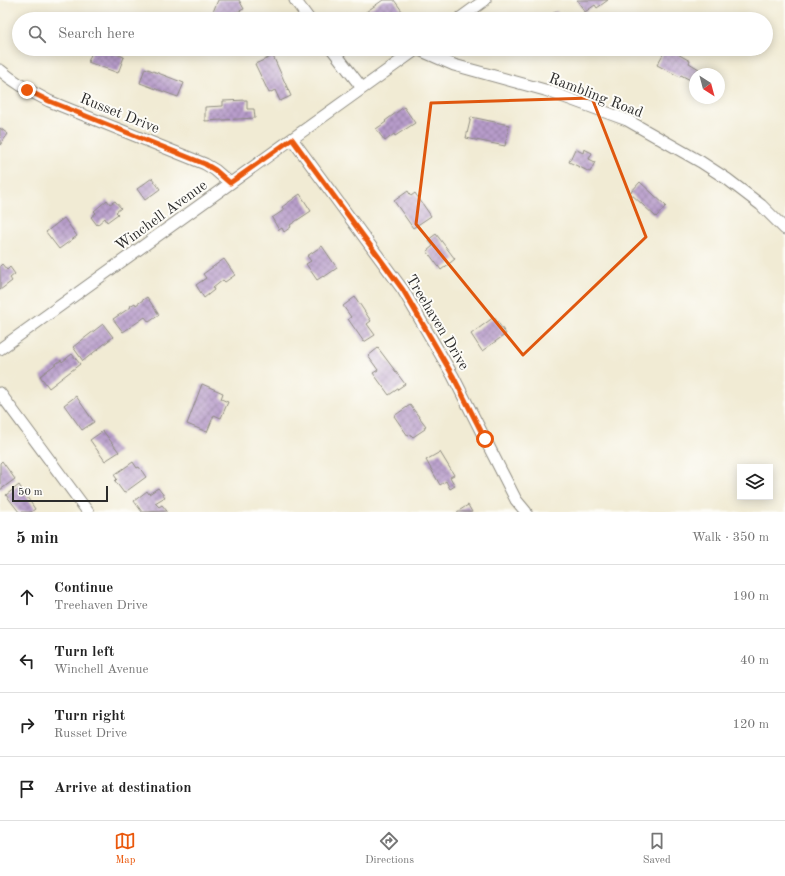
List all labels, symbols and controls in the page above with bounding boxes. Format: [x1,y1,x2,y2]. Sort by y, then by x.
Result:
search box [12,12,773,56]
icon: search [26,23,48,45]
text: Search here [58,27,135,42]
north arrow [689,68,725,104]
street label: Rambling Road [546,72,645,121]
route end [18,81,36,99]
street label: Russet Drive [78,92,161,137]
street label: Winchell Avenue [113,178,210,254]
street label: Treehaven Drive [402,273,471,373]
route start [476,430,494,448]
map controls [737,464,773,500]
button: layers [737,464,773,500]
scale bar [12,484,108,503]
text: 50 m [18,487,43,498]
text: 5 min [16,530,59,547]
text: Walk · 350 m [692,531,769,544]
text: Continue [54,581,113,596]
icon: ahead [16,586,38,608]
text: 190 m [732,590,769,603]
text: Treehaven Drive [54,599,148,612]
text: Turn left [54,645,114,660]
icon: left [16,650,38,672]
text: 40 m [740,654,769,667]
text: Winchell Avenue [54,663,149,676]
text: Turn right [54,709,125,724]
icon: right [16,714,38,736]
text: 120 m [732,718,769,731]
text: Russet Drive [54,727,127,740]
icon: arrive [16,778,38,800]
text: Arrive at destination [54,781,192,796]
tab: Map [114,830,136,868]
tab: Directions [365,830,414,868]
tab: Saved [643,830,671,868]

